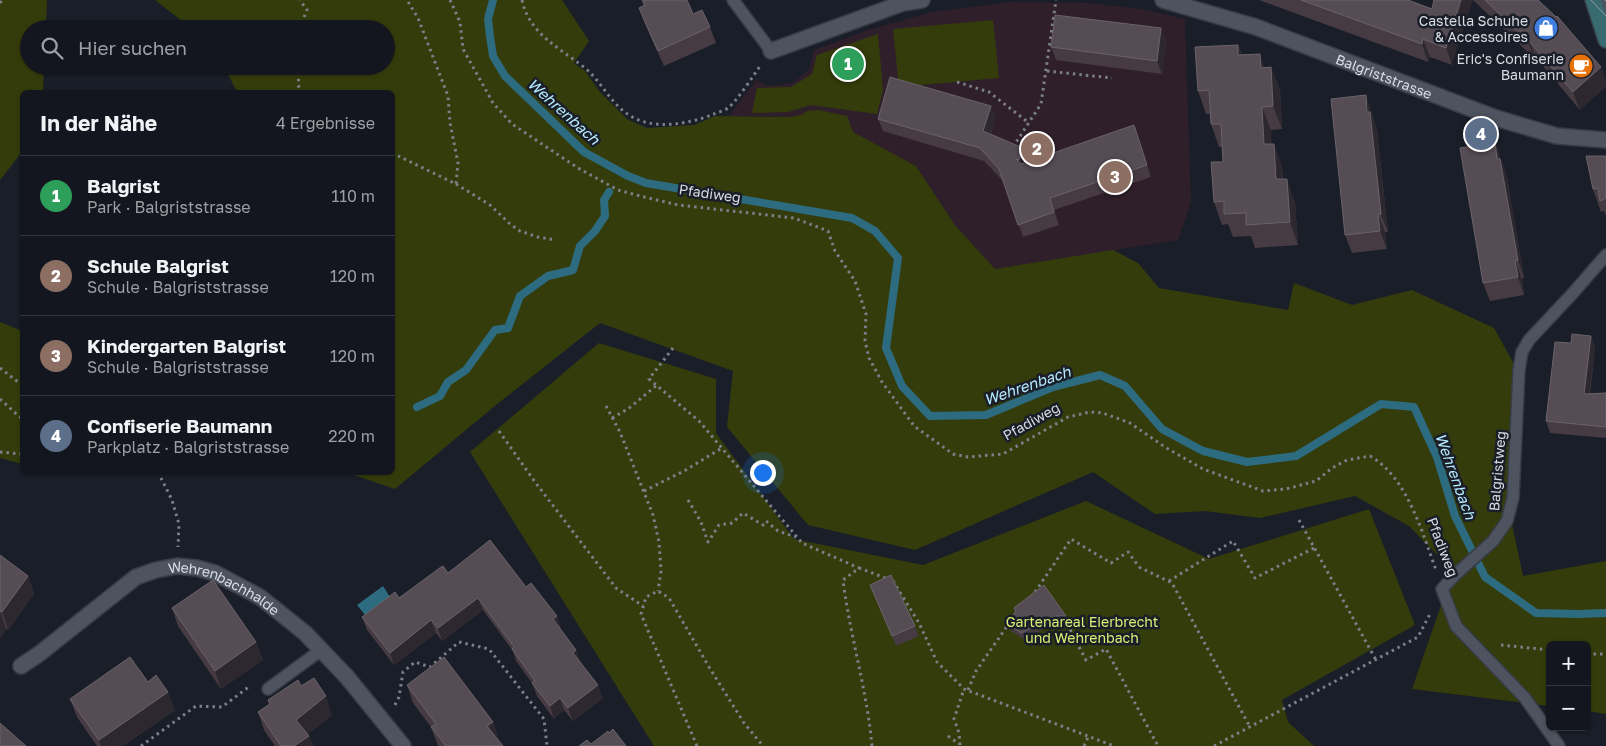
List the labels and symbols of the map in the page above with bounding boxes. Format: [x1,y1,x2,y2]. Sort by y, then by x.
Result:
place label: Castella Schuhe & Accessoires [1419,12,1528,45]
shop icon: Castella Schuhe & Accessoires [1533,15,1559,41]
pin: 1 [832,45,864,83]
street label: Balgriststrasse [1334,50,1435,102]
place label: Eric's Confiserie Baumann [1456,50,1564,83]
cafe icon: Eric's Confiserie Baumann [1568,53,1594,79]
water label: Wehrenbach [524,74,604,148]
pin: 4 [1465,115,1497,153]
pin: 2 [1021,130,1053,168]
pin: 3 [1099,158,1131,196]
street label: Pfadiweg [678,180,742,206]
water label: Wehrenbach [981,362,1073,408]
street label: Pfadiweg [1000,398,1062,444]
water label: Wehrenbach [1432,430,1480,522]
street label: Balgristweg [1485,430,1509,512]
your location [750,460,776,486]
street label: Pfadiweg [1424,515,1462,579]
street label: Wehrenbachhalde [166,557,283,618]
park label: Gartenareal Eierbrecht und Wehrenbach [1006,613,1158,646]

